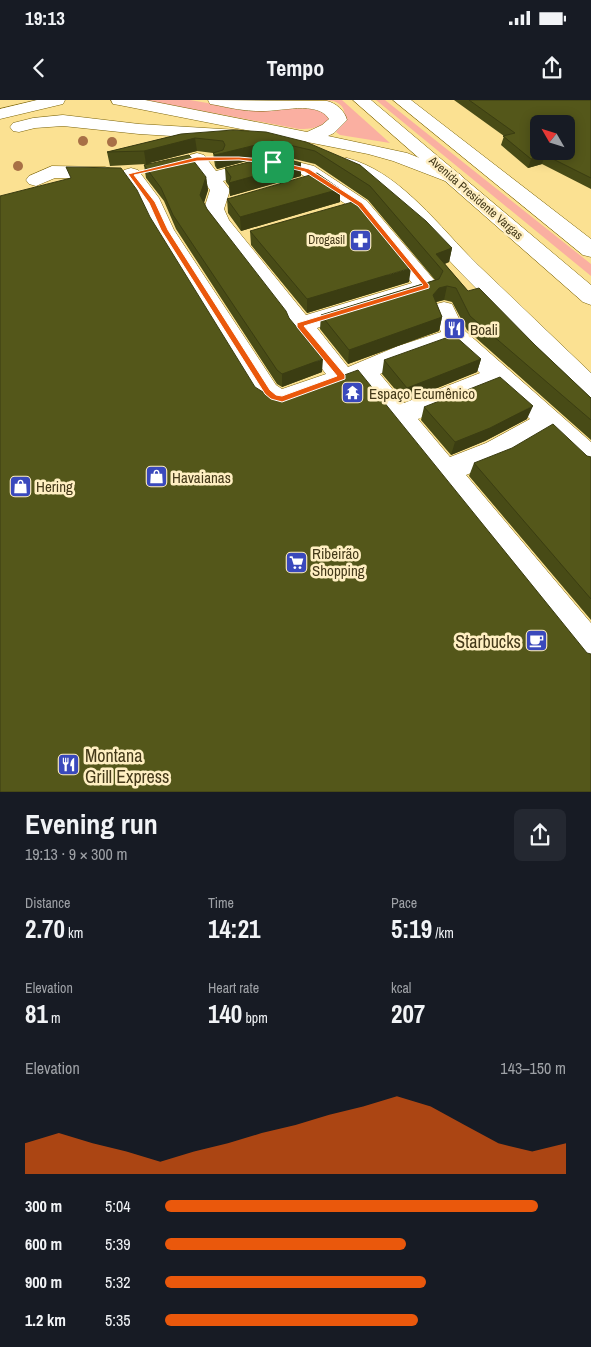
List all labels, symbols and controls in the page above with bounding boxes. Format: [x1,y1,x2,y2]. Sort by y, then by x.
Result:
text: 19:13 [25,5,65,31]
text: Tempo [267,53,324,83]
icon: back [25,54,53,82]
icon: share [538,54,566,82]
north arrow [530,115,575,160]
map controls [530,115,575,160]
pin [252,141,294,183]
icon: arrive [259,148,287,176]
street label: Avenida Presidente Vargas [425,152,526,243]
pharmacy icon: Drogasil [349,228,373,252]
place label: Drogasil [308,232,345,248]
restaurant icon: Boali [442,317,466,341]
place label: Boali [470,319,498,340]
temple icon: Espaço Ecumênico [341,381,365,405]
place label: Espaço Ecumênico [369,383,475,404]
shop icon: Havaianas [144,465,168,489]
place label: Havaianas [172,467,231,488]
shop icon: Hering [8,474,32,498]
place label: Hering [36,476,73,497]
place label: Ribeirão Shopping [312,543,365,581]
supermarket icon: Ribeirão Shopping [284,550,308,574]
place label: Starbucks [455,629,521,654]
cafe icon: Starbucks [525,629,549,653]
place label: Montana Grill Express [85,743,169,789]
restaurant icon: Montana Grill Express [57,753,81,777]
text: Evening run [25,805,158,843]
button: share [514,809,566,861]
text: 19:13 · 9 × 300 m [25,843,128,865]
text: Distance [25,894,70,912]
text: Time [208,894,234,912]
text: Pace [391,894,417,912]
text: 2.70 [25,912,65,946]
text: 14:21 [208,912,260,946]
text: 5:19 [391,912,432,946]
text: km [65,924,83,942]
text: /km [432,924,454,942]
text: Elevation [25,979,73,997]
text: Heart rate [208,979,259,997]
text: kcal [391,979,411,997]
text: 81 [25,997,48,1031]
text: 140 [208,997,242,1031]
text: 207 [391,997,425,1031]
text: m [48,1009,61,1027]
text: bpm [242,1009,268,1027]
text: Elevation [25,1057,80,1079]
text: 143–150 m [500,1057,566,1079]
text: 300 m [25,1195,62,1217]
text: 5:04 [105,1195,131,1217]
text: 600 m [25,1233,62,1255]
text: 5:39 [105,1233,131,1255]
text: 900 m [25,1271,62,1293]
text: 5:32 [105,1271,131,1293]
text: 1.2 km [25,1309,66,1331]
text: 5:35 [105,1309,131,1331]

